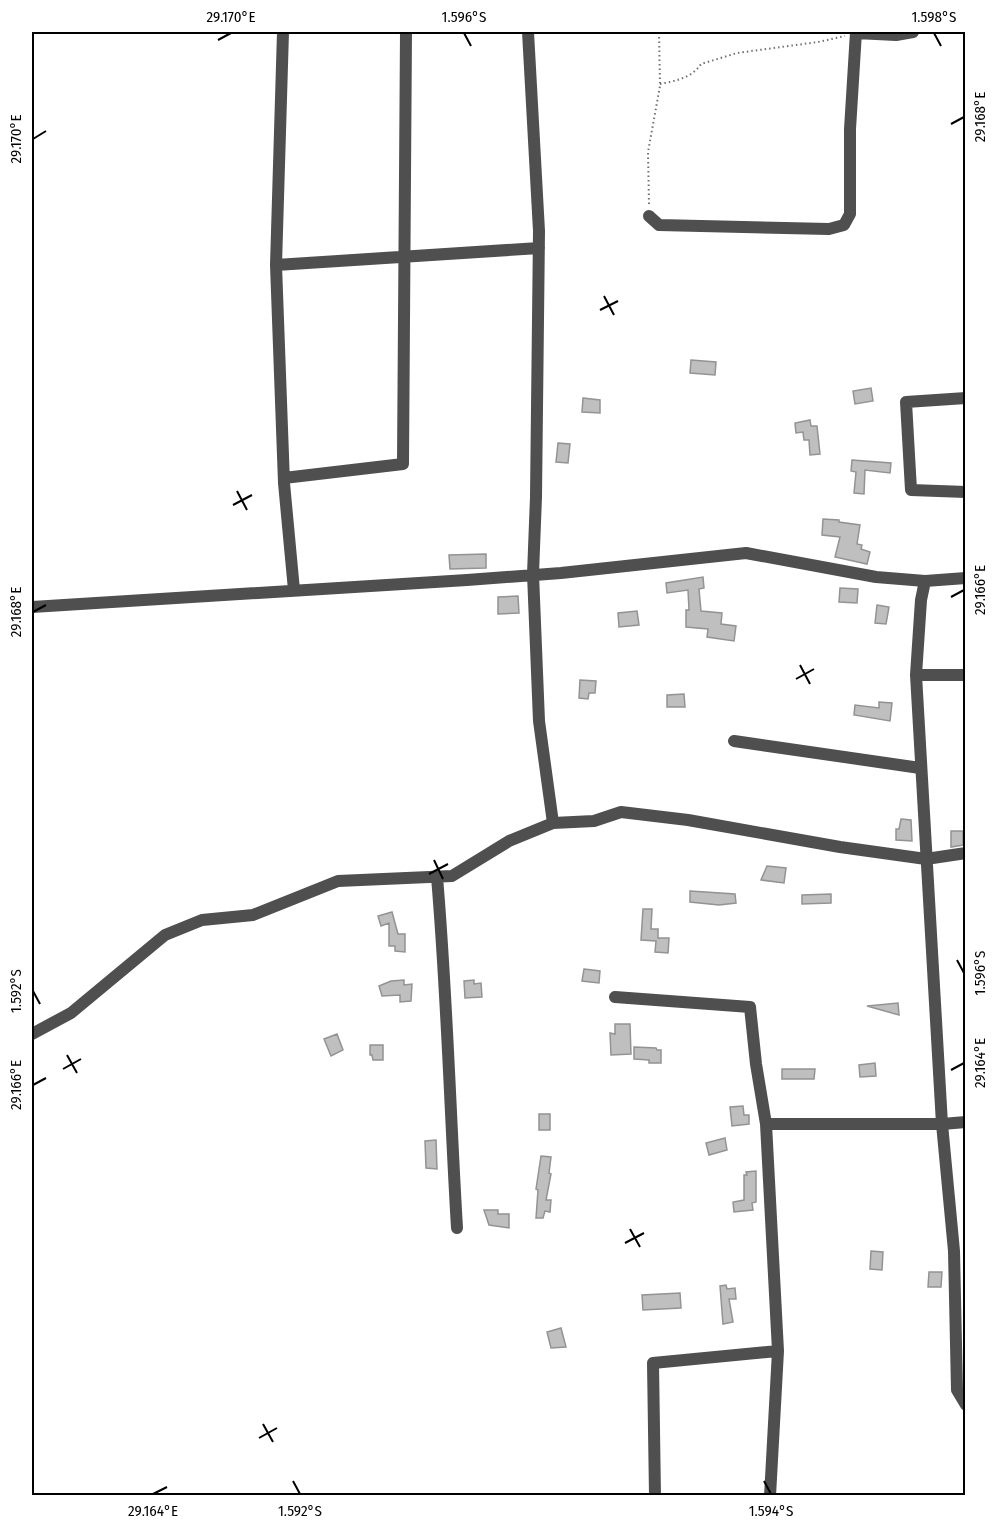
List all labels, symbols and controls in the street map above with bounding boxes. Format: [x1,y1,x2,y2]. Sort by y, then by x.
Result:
text: 29.170°E [206,8,256,26]
text: 1.596°S [442,8,486,26]
text: 1.598°S [911,8,957,26]
text: 29.168°E [971,92,989,142]
text: 29.170°E [7,114,25,164]
text: 29.166°E [971,565,989,615]
text: 29.168°E [7,587,25,637]
text: 1.596°S [971,951,989,995]
text: 1.592°S [7,969,25,1013]
text: 29.164°E [971,1038,989,1088]
text: 29.166°E [7,1060,25,1110]
text: 29.164°E [128,1502,178,1520]
text: 1.592°S [278,1502,322,1520]
text: 1.594°S [749,1502,793,1520]

